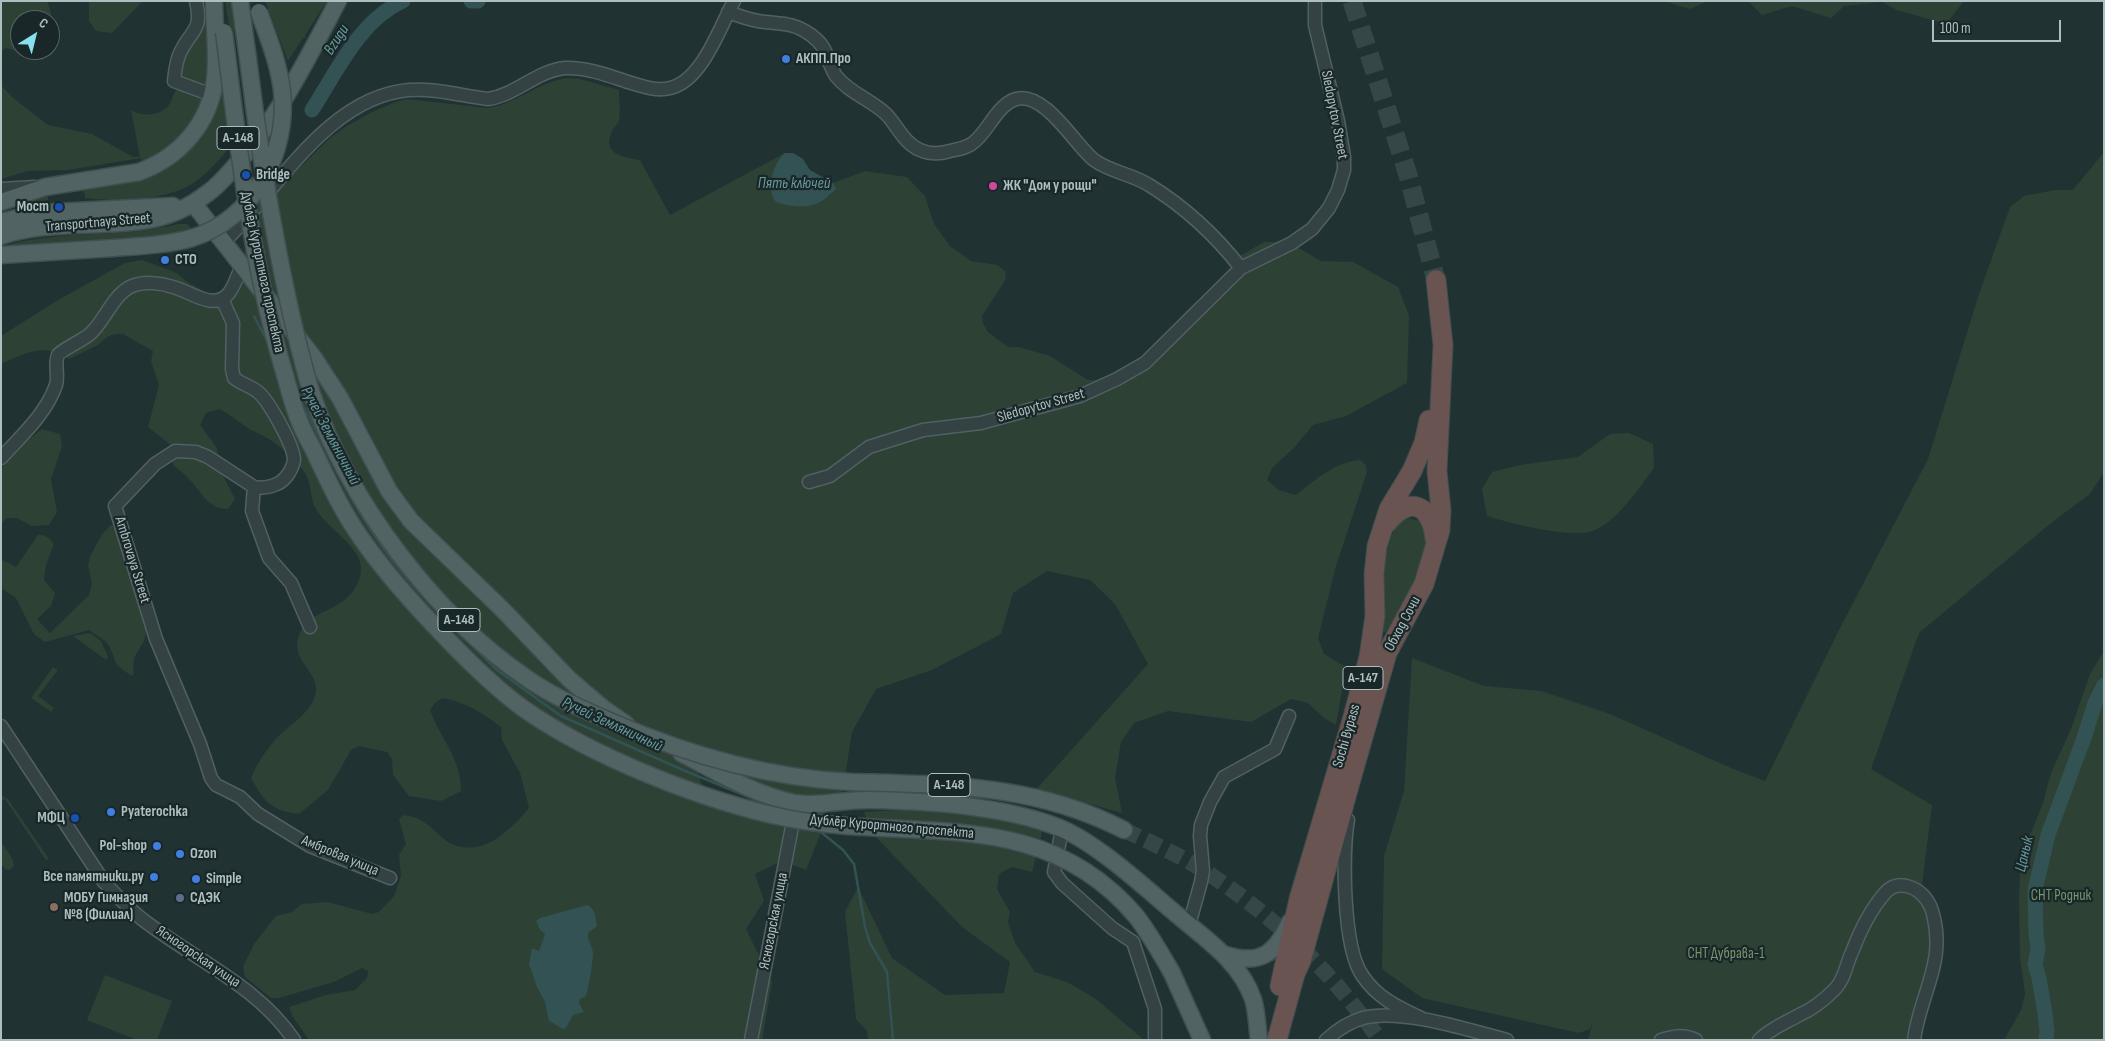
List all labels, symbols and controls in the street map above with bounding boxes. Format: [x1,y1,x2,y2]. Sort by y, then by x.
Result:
north arrow [10,10,60,60]
scale bar [1935,10,2064,42]
text: С [36,14,51,32]
text: 100 m [1940,19,1971,38]
water label: Bzugu [320,21,354,59]
place label: АКПП.Про [796,50,851,68]
marker: АКПП.Про [780,53,792,65]
street label: Sledopytov Street [1317,69,1351,161]
road number: А-148 [217,126,259,150]
place label: Bridge [256,166,290,184]
marker: Bridge [240,169,252,181]
water label: Пять ключей [758,174,830,194]
place label: ЖК "Дом у рощи" [1003,177,1097,195]
marker: ЖК "Дом у рощи" [987,180,999,192]
street label: Дублёр Курортного проспекта [236,190,288,354]
place label: Мост [17,198,49,216]
marker: Мост [53,201,65,213]
street label: Transportnaya Street [45,209,151,237]
place label: СТО [175,251,197,269]
marker: СТО [159,254,171,266]
water label: Ручей Земляничный [296,384,364,488]
street label: Sledopytov Street [995,385,1087,427]
street label: Ambrovaya Street [110,515,154,605]
street label: Обход Сочи [1381,594,1425,654]
road number: А-148 [438,608,480,632]
road number: А-147 [1343,666,1383,690]
water label: Ручей Земляничный [559,693,665,757]
street label: Sochi Bypass [1329,702,1365,770]
road number: А-148 [928,774,970,796]
place label: Pyaterochka [121,803,188,821]
marker: Pyaterochka [105,806,117,818]
place label: МФЦ [37,809,65,827]
street label: Дублёр Курортного проспекта [809,811,975,843]
marker: МФЦ [69,812,81,824]
street label: Амбровая улица [299,832,381,880]
water label: Цанык [2012,834,2038,874]
place label: Pol-shop [99,837,147,855]
marker: Pol-shop [151,840,163,852]
place label: Ozon [190,845,217,863]
marker: Ozon [174,848,186,860]
place label: Все памятники.ру [43,868,144,886]
place label: Simple [206,870,242,888]
marker: Все памятники.ру [148,871,160,883]
street label: Ясногорская улица [756,871,792,971]
marker: Simple [190,873,202,885]
park label: СНТ Родник [2031,887,2091,905]
place label: МОБУ Гимназия №8 (Филиал) [64,889,148,924]
place label: СДЭК [190,889,220,907]
marker: СДЭК [174,892,186,904]
marker: МОБУ Гимназия №8 (Филиал) [48,901,60,913]
street label: Ясногорская улица [152,922,244,992]
park label: СНТ Дубрава-1 [1687,945,1765,963]

